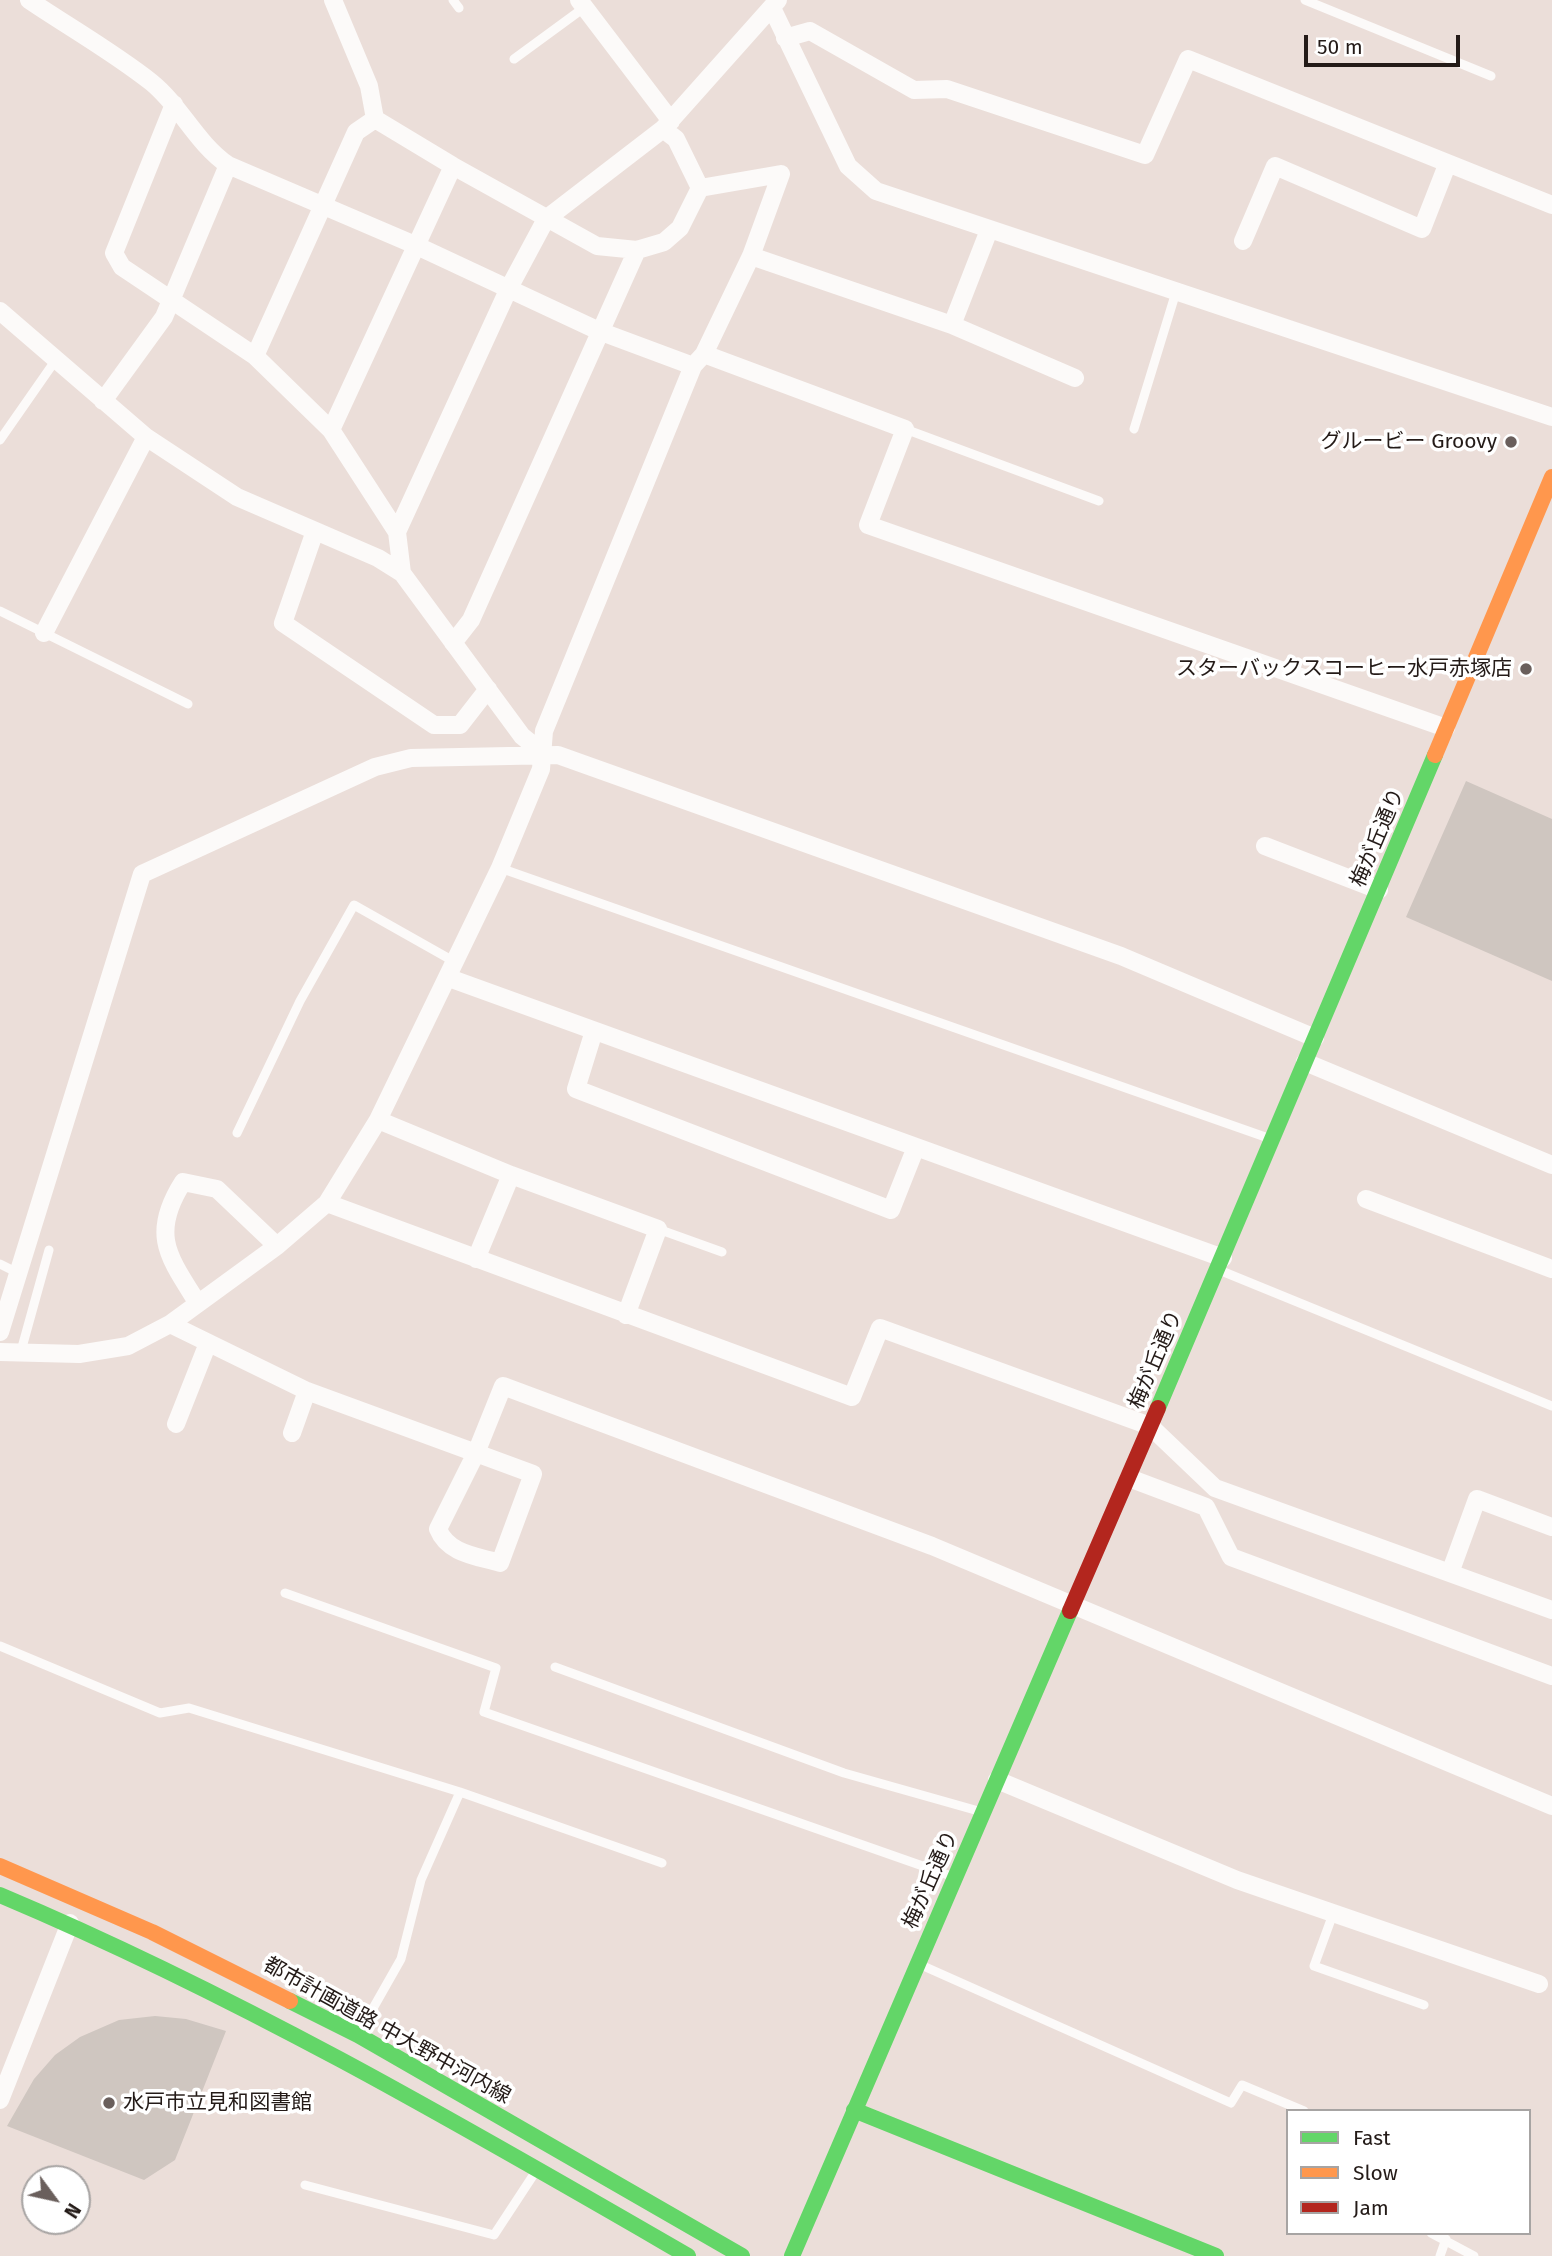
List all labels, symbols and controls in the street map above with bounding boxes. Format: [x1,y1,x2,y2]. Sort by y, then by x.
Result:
scale bar [1307,21,1463,65]
text: 50 m [1317,34,1363,60]
place label: グルービー Groovy [1321,429,1497,455]
marker: グルービー Groovy [1503,434,1519,450]
place label: スターバックスコーヒー水戸赤塚店 [1176,656,1512,682]
marker: スターバックスコーヒー水戸赤塚店 [1518,661,1534,677]
street label: 梅が丘通り [1346,785,1410,891]
street label: 梅が丘通り [1124,1307,1188,1413]
street label: 梅が丘通り [898,1827,964,1933]
street label: 都市計画道路 中大野中河内線 [259,1952,515,2110]
place label: 水戸市立見和図書館 [123,2090,312,2116]
marker: 水戸市立見和図書館 [101,2095,117,2111]
legend [1286,2109,1531,2235]
text: Fast [1353,2125,1391,2151]
text: Slow [1353,2160,1398,2186]
north arrow [21,2165,91,2235]
text: Jam [1353,2195,1389,2221]
text: N [59,2199,85,2222]

